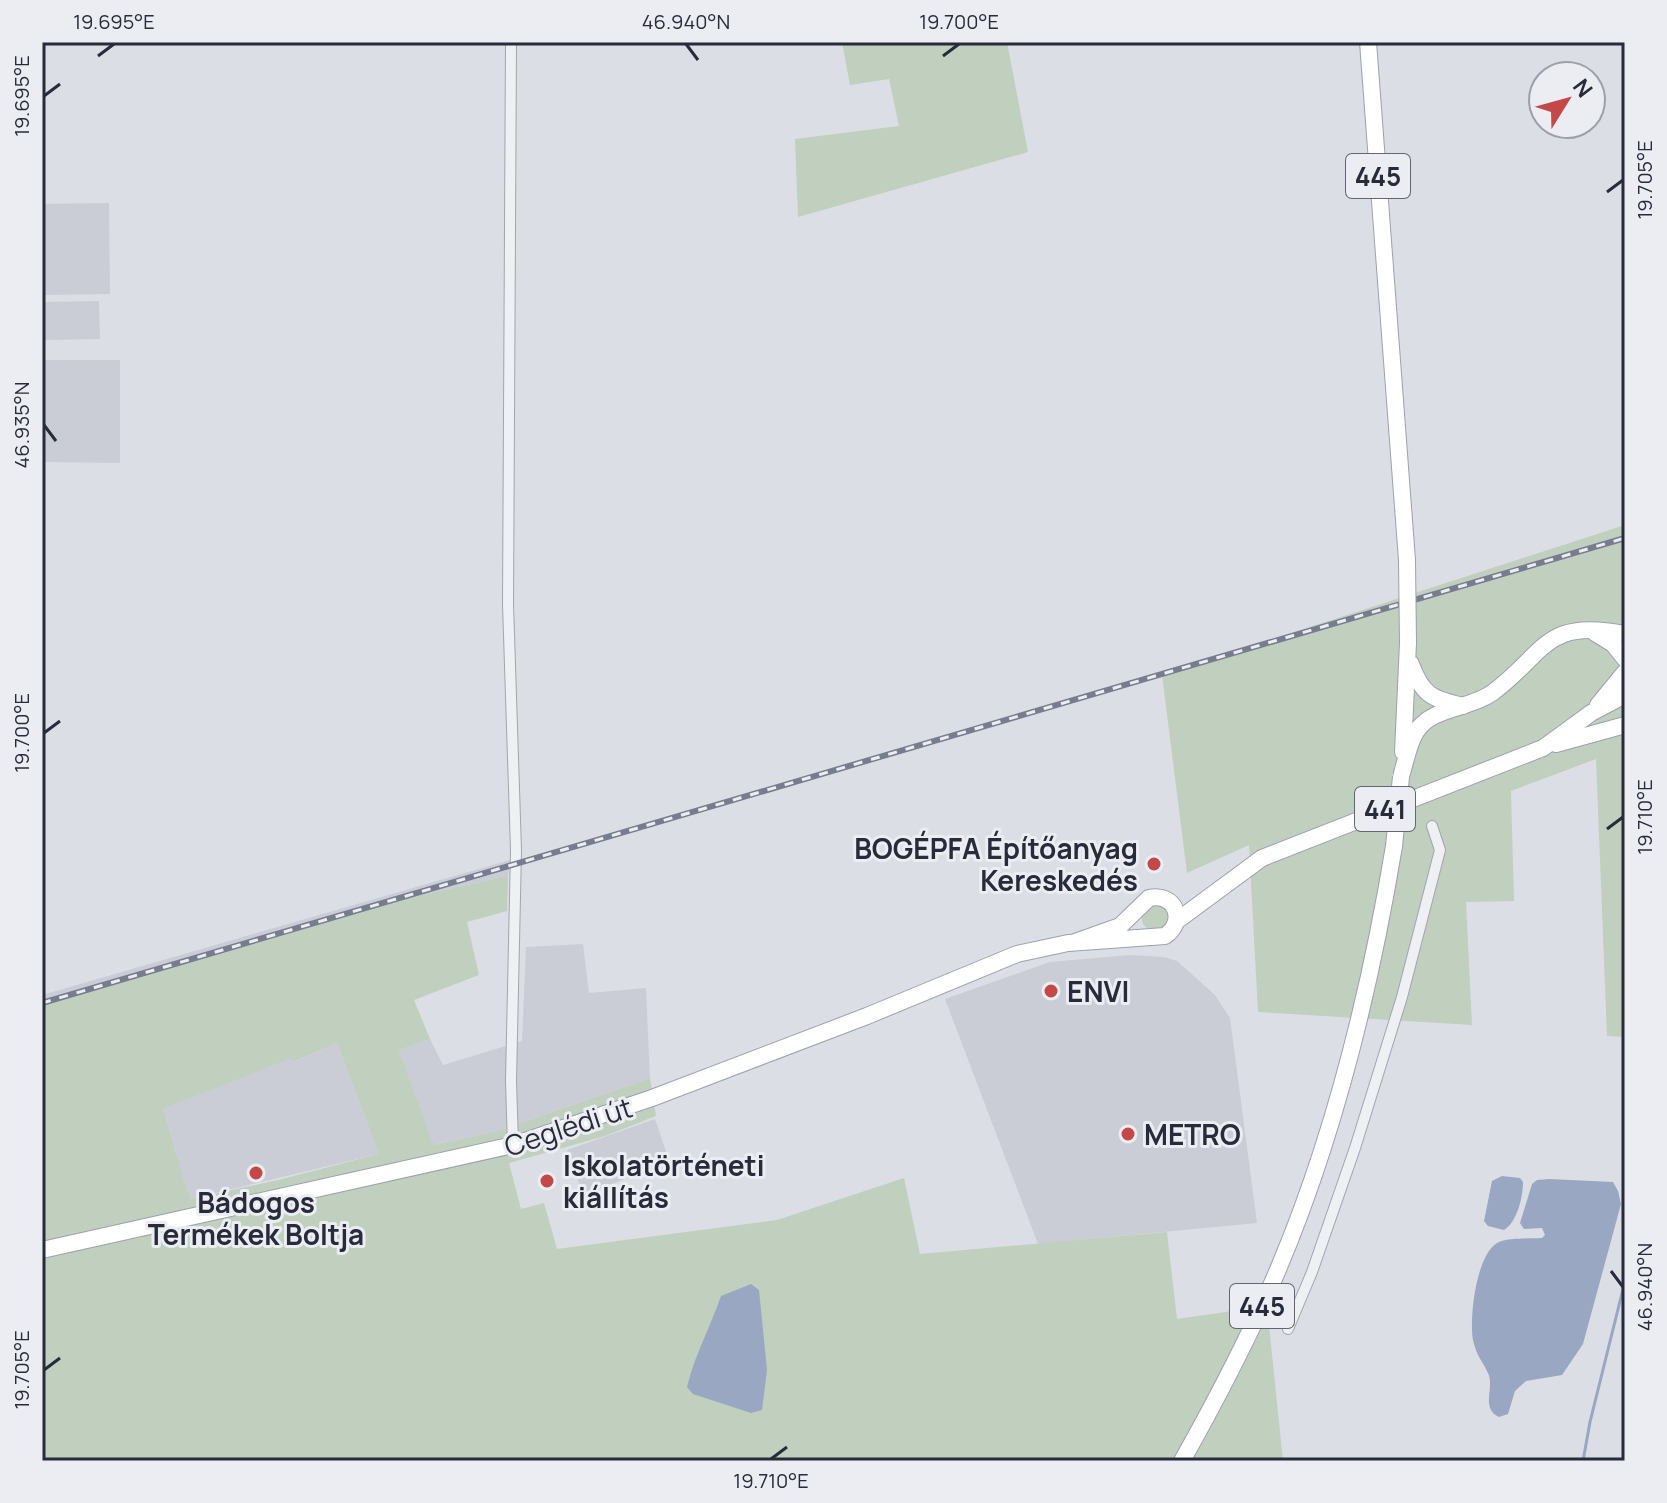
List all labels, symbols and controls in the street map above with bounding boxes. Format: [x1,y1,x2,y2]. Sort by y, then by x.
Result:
text: 19.695°E [73,8,155,35]
text: 46.940°N [642,8,730,35]
text: 19.700°E [919,8,999,35]
text: 19.695°E [8,55,35,137]
north arrow [1527,60,1607,140]
text: N [1566,73,1600,103]
text: 19.705°E [1631,140,1658,220]
road number: 445 [1346,154,1410,198]
text: 46.935°N [8,382,35,468]
text: 19.700°E [8,693,35,773]
text: 19.710°E [1631,779,1658,855]
road number: 441 [1355,787,1415,831]
place label: BOGÉPFA Építőanyag Kereskedés [854,829,1138,899]
marker: BOGÉPFA Építőanyag Kereskedés [1145,855,1163,873]
place label: ENVI [1067,972,1129,1010]
marker: ENVI [1042,982,1060,1000]
street label: Ceglédi út [499,1087,637,1165]
place label: METRO [1144,1115,1241,1153]
marker: METRO [1119,1125,1137,1143]
place label: Iskolatörténeti kiállítás [563,1146,765,1216]
marker: Bádogos Termékek Boltja [247,1164,265,1182]
marker: Iskolatörténeti kiállítás [538,1172,556,1190]
place label: Bádogos Termékek Boltja [148,1183,364,1253]
text: 46.940°N [1631,1243,1658,1331]
road number: 445 [1230,1284,1294,1328]
text: 19.705°E [8,1330,35,1410]
text: 19.710°E [733,1467,809,1494]

